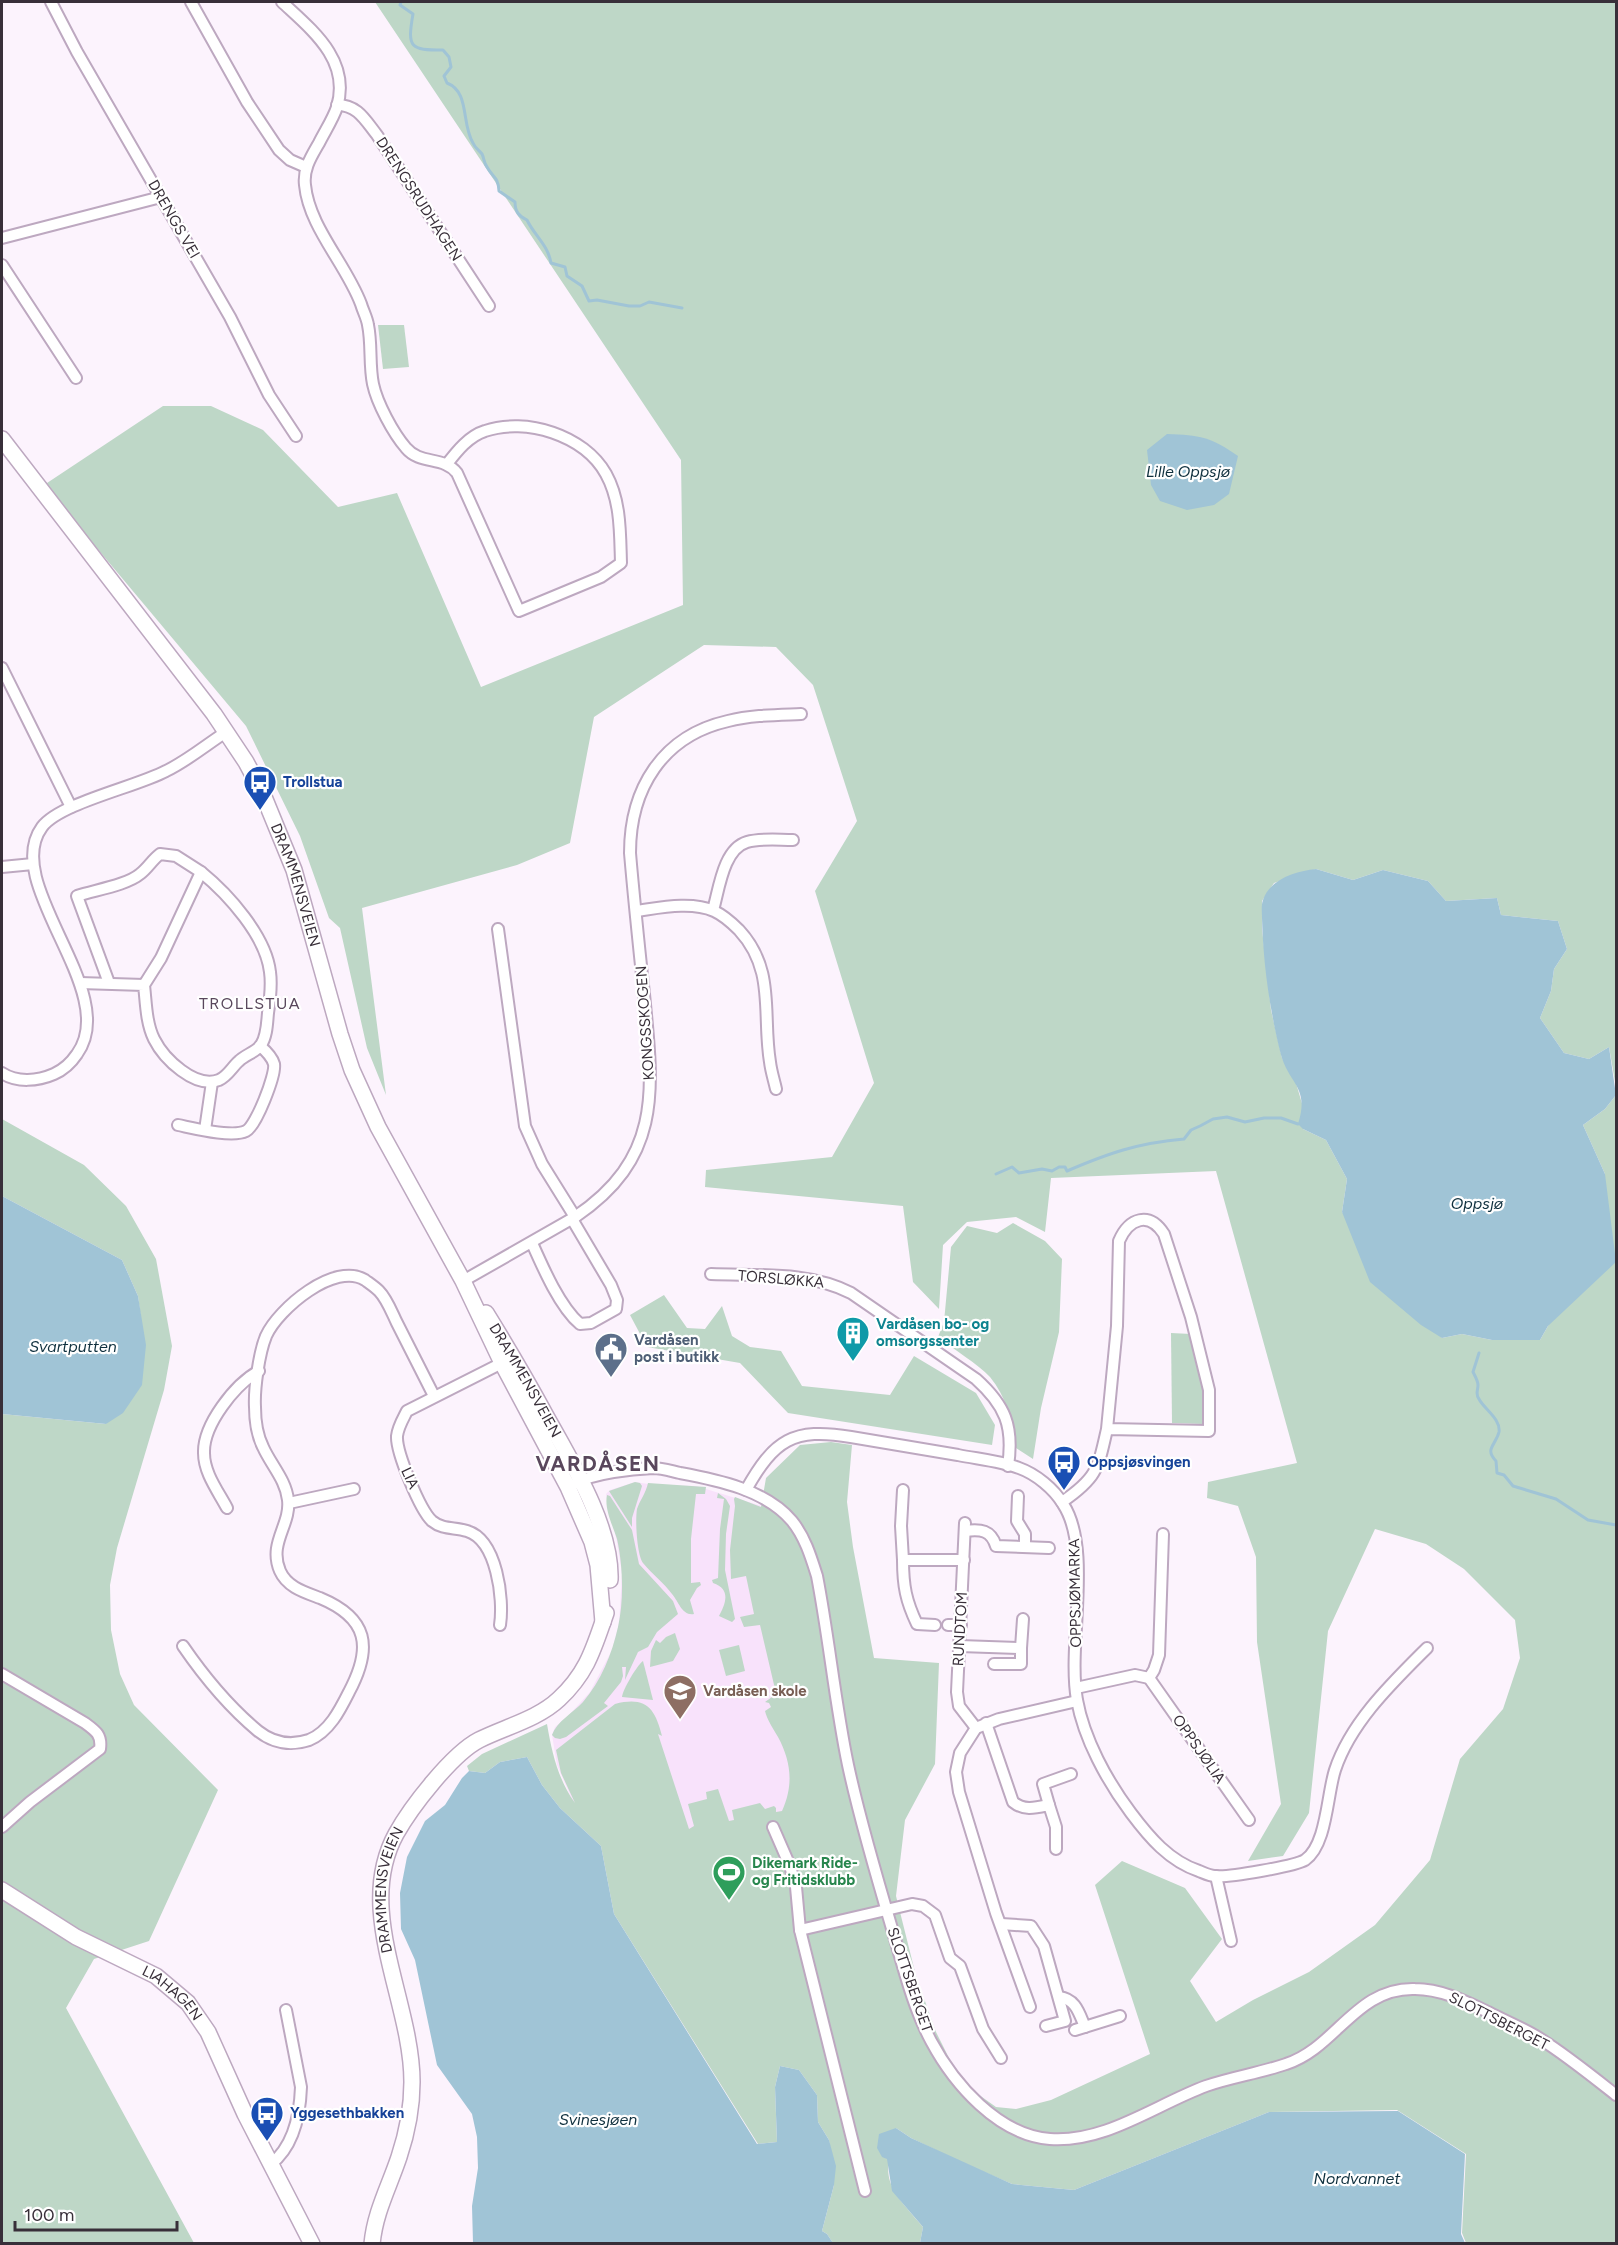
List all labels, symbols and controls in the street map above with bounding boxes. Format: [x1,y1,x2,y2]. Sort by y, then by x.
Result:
street label: DRENGSRUDHAGEN [372,134,466,264]
street label: DRENGS VEI [144,176,204,262]
water label: Lille Oppsjø [1146,462,1231,481]
bus stop icon: Trollstua [242,764,278,811]
place label: Trollstua [283,773,343,791]
street label: DRAMMENSVEIEN [267,821,324,949]
street label: KONGSSKOGEN [632,965,658,1081]
district label: TROLLSTUA [199,994,301,1013]
water label: Oppsjø [1451,1194,1504,1213]
street label: TORSLØKKA [737,1266,825,1292]
building icon: Vardåsen bo- og omsorgssenter [835,1315,871,1362]
place label: Vardåsen bo- og omsorgssenter [876,1315,989,1350]
street label: DRAMMENSVEIEN [485,1320,565,1441]
public building icon: Vardåsen post i butikk [593,1331,629,1378]
place label: Vardåsen post i butikk [634,1331,719,1366]
water label: Svartputten [29,1337,117,1356]
bus stop icon: Oppsjøsvingen [1046,1444,1082,1491]
district label: VARDÅSEN [535,1450,661,1476]
place label: Oppsjøsvingen [1087,1453,1191,1471]
street label: LIA [397,1464,423,1492]
street label: OPPSJØMARKA [1065,1538,1085,1648]
street label: RUNDTOM [949,1591,971,1667]
school or university icon: Vardåsen skole [662,1673,698,1720]
place label: Vardåsen skole [703,1682,807,1700]
street label: OPPSJØLIA [1169,1711,1229,1787]
street label: DRAMMENSVEIEN [372,1824,407,1955]
sports icon: Dikemark Ride- og Fritidsklubb [711,1854,747,1901]
place label: Dikemark Ride- og Fritidsklubb [752,1854,858,1889]
street label: SLOTTSBERGET [884,1925,937,2036]
street label: LIAHAGEN [139,1962,206,2024]
street label: SLOTTSBERGET [1446,1988,1553,2054]
bus stop icon: Yggesethbakken [249,2095,285,2142]
place label: Yggesethbakken [290,2104,404,2122]
water label: Svinesjøen [559,2110,637,2129]
water label: Nordvannet [1314,2169,1401,2188]
scale bar [15,2194,177,2232]
text: 100 m [24,2204,74,2226]

